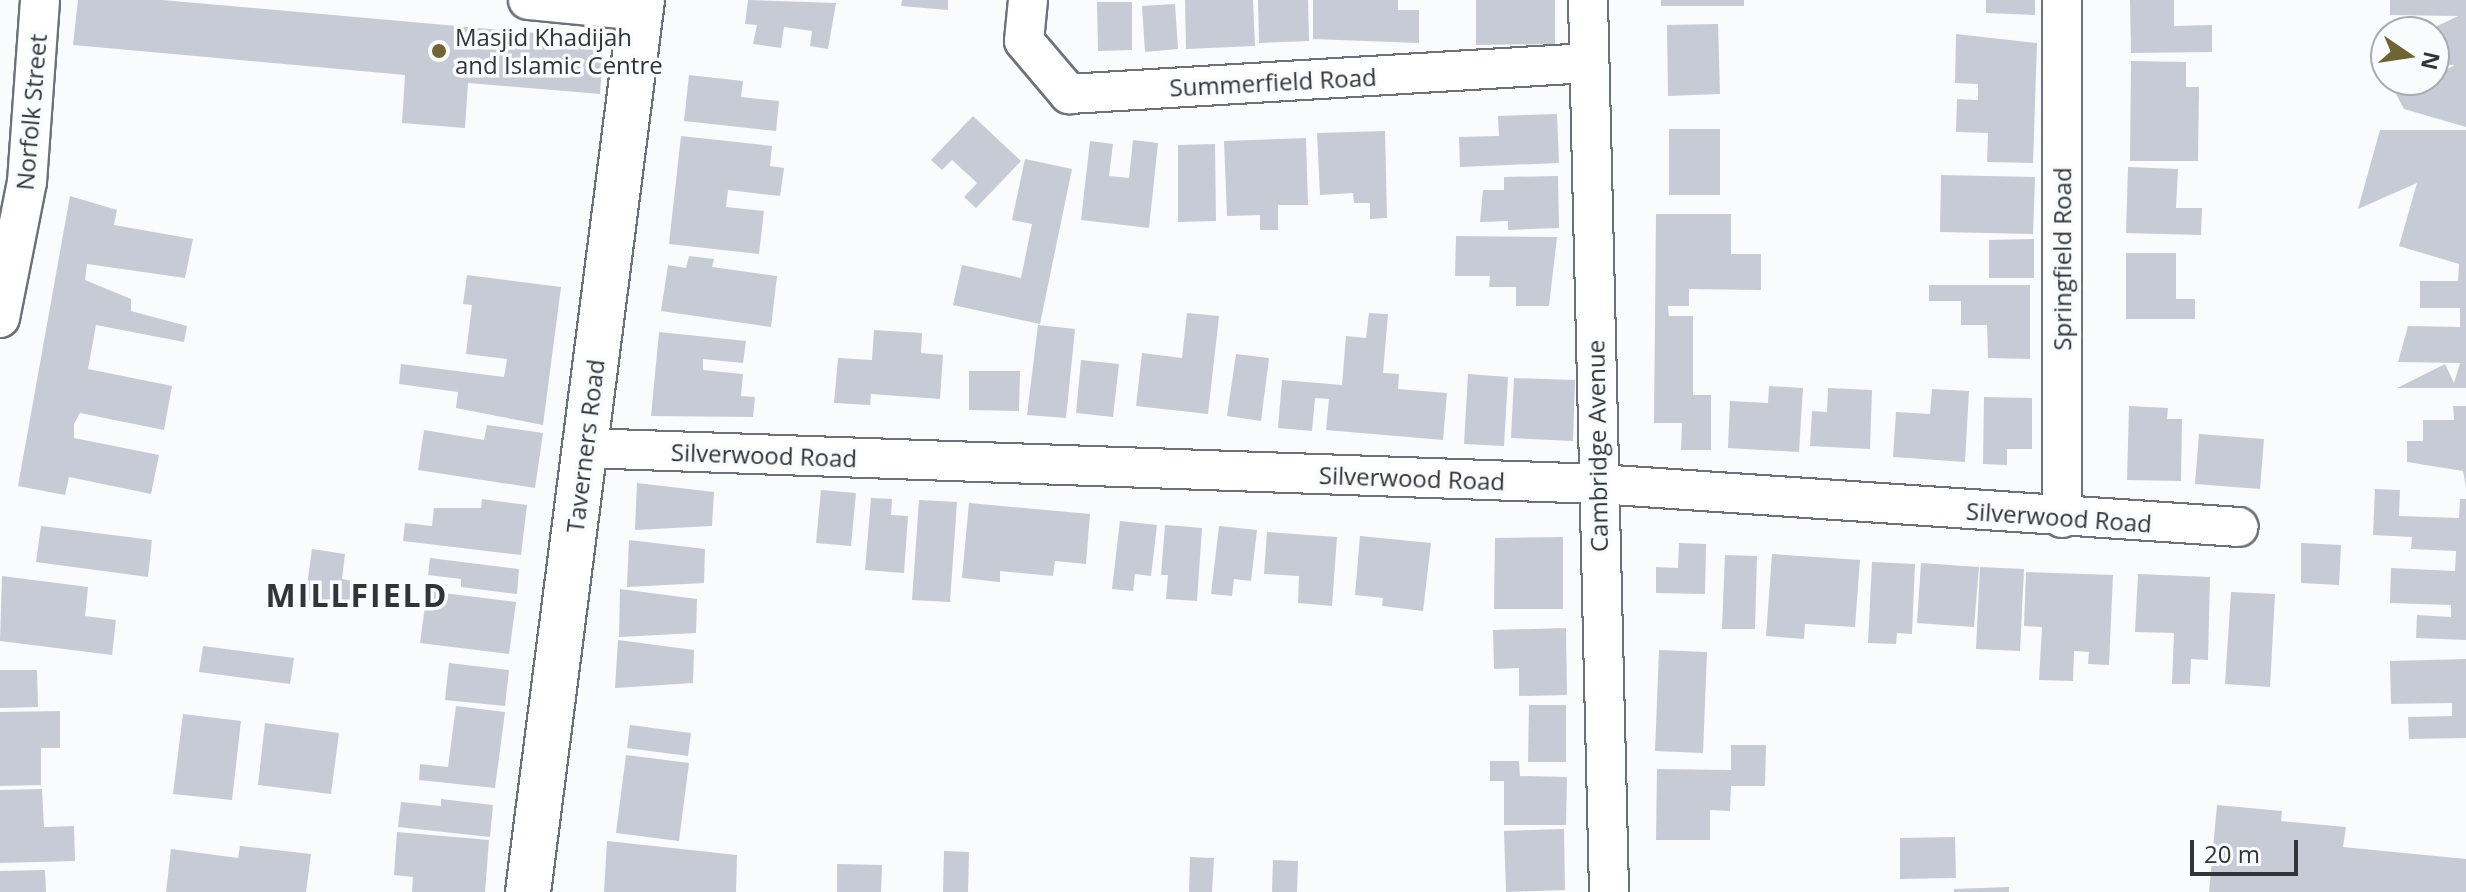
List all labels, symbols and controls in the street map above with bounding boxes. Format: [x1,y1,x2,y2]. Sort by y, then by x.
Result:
north arrow [2370,16,2450,96]
place label: Masjid Khadijah and Islamic Centre [455,23,663,79]
street label: Norfolk Street [10,33,52,191]
marker: Masjid Khadijah and Islamic Centre [430,42,448,60]
text: N [2415,49,2448,73]
street label: Summerfield Road [1169,62,1377,102]
street label: Springfield Road [2048,167,2076,351]
street label: Cambridge Avenue [1581,340,1613,552]
street label: Taverners Road [560,358,610,534]
street label: Silverwood Road [670,437,858,473]
street label: Silverwood Road [1318,460,1506,496]
street label: Silverwood Road [1965,496,2153,538]
district label: MILLFIELD [266,576,448,614]
scale bar [2194,824,2302,874]
text: 20 m [2204,837,2260,870]

